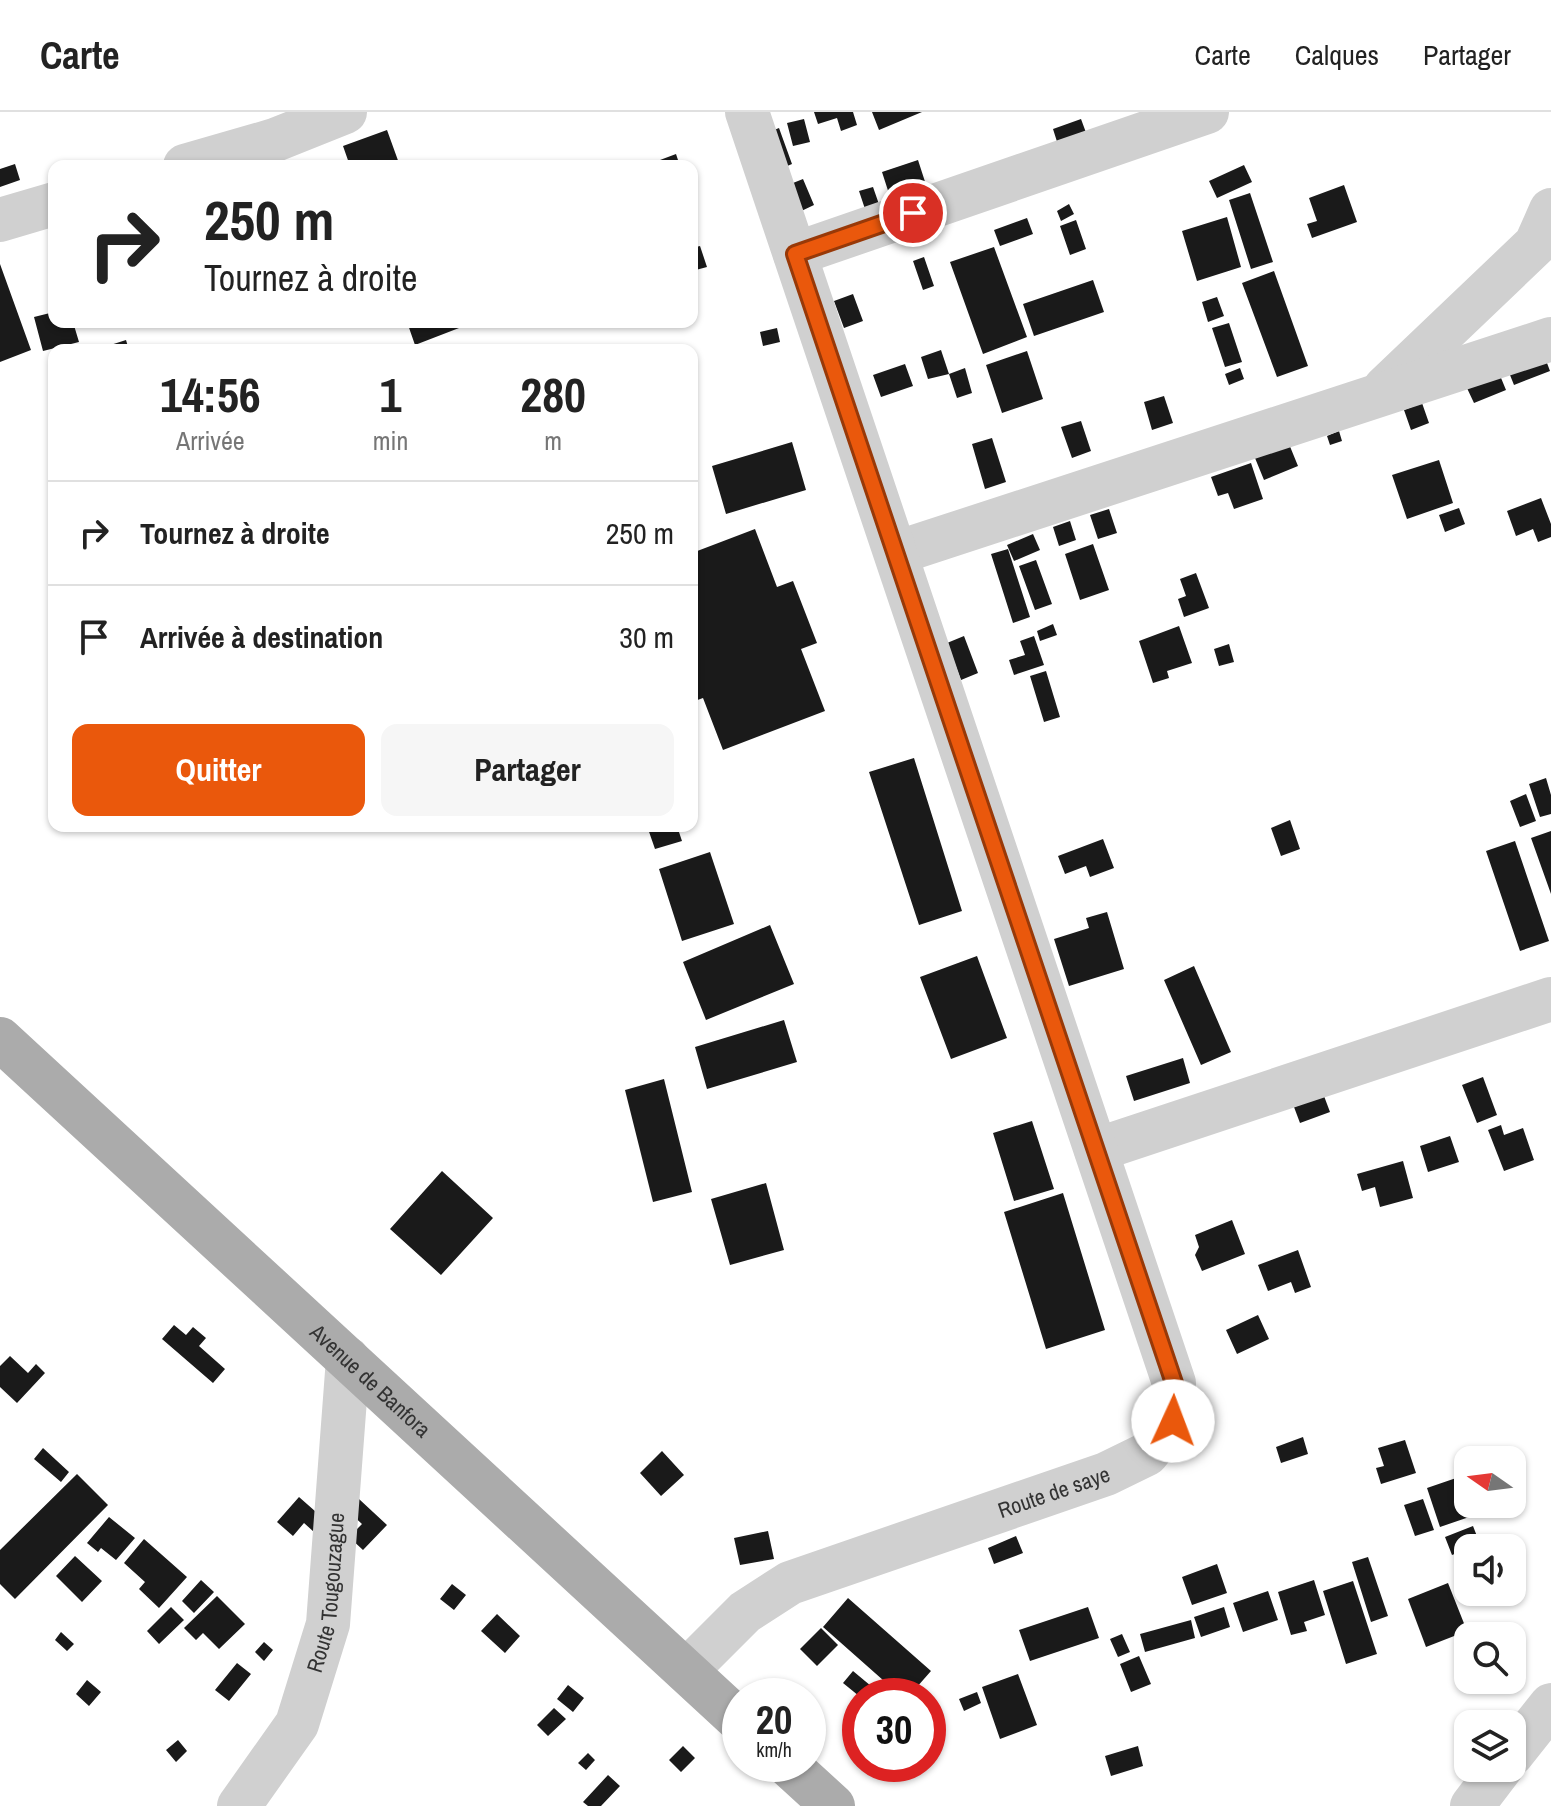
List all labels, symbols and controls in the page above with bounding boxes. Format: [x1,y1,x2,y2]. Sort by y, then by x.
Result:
text: Carte [40,30,120,81]
text: Carte [1195,36,1251,74]
text: Calques [1295,36,1379,74]
text: Partager [1423,36,1511,74]
pin [879,179,947,247]
text: 250 m [204,182,334,257]
icon: arrive [891,191,935,235]
icon: right [72,192,176,296]
text: Tournez à droite [204,254,417,302]
text: 14:56 [160,362,261,427]
text: 1 [380,362,401,427]
text: 280 [520,362,586,427]
text: Arrivée [176,423,245,458]
text: min [373,423,408,458]
text: m [544,423,562,458]
icon: right [72,511,116,555]
text: Tournez à droite [140,513,330,553]
text: 250 m [606,513,674,553]
icon: arrive [72,615,116,659]
text: Arrivée à destination [140,617,383,657]
text: 30 m [619,617,674,657]
button: Quitter [72,724,365,816]
button: Partager [381,724,674,816]
street label: Avenue de Banfora [303,1317,438,1444]
position arrow [1131,1379,1215,1463]
north arrow [1454,1446,1526,1518]
map controls [1454,1446,1526,1782]
street label: Route de saye [994,1459,1114,1525]
street label: Route Tougouzague [299,1512,351,1676]
button: sound [1454,1534,1526,1606]
button: search [1454,1622,1526,1694]
speed limit sign: 30 [842,1678,946,1782]
text: 20 [756,1693,792,1746]
button: layers [1454,1710,1526,1782]
text: km/h [756,1736,792,1763]

